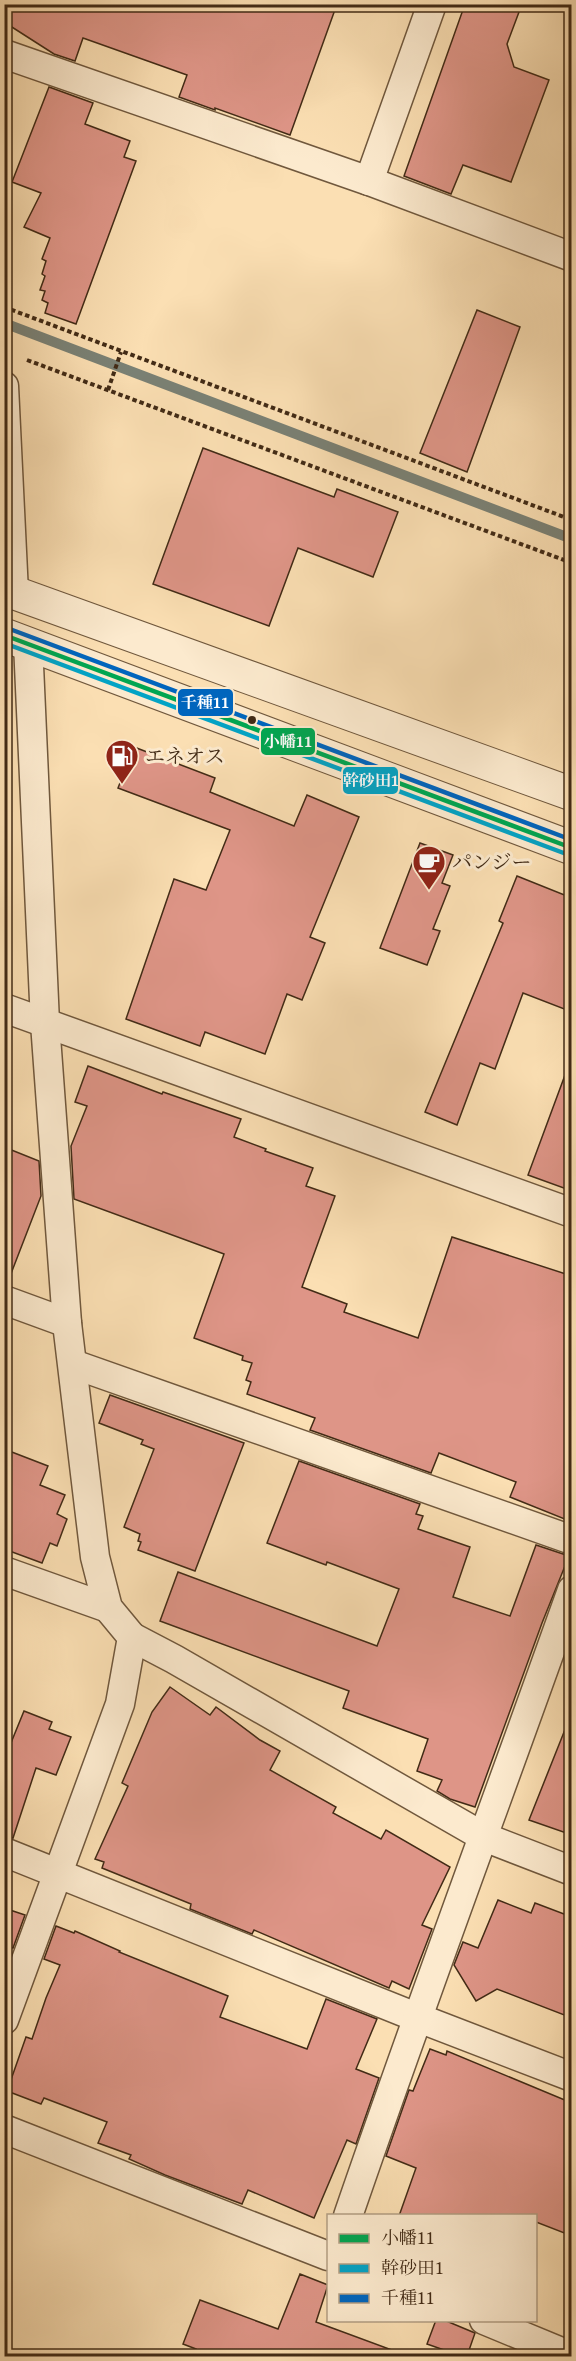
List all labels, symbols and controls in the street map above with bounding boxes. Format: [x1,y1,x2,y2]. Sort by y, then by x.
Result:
line badge: 千種11 [177,688,234,717]
text: 千種11 [181,690,229,714]
unlabelled marker [246,714,258,726]
line badge: 小幡11 [260,727,316,756]
text: 小幡11 [264,729,312,753]
fuel station icon: エネオス [104,738,140,785]
place label: エネオス [145,741,225,770]
line badge: 幹砂田1 [342,766,399,795]
text: 幹砂田1 [343,768,399,792]
cafe icon: パンジー [411,844,447,891]
place label: パンジー [452,847,532,876]
legend [327,2214,537,2322]
text: 小幡11 [381,2224,434,2251]
text: 幹砂田1 [381,2254,444,2281]
text: 千種11 [381,2284,434,2311]

